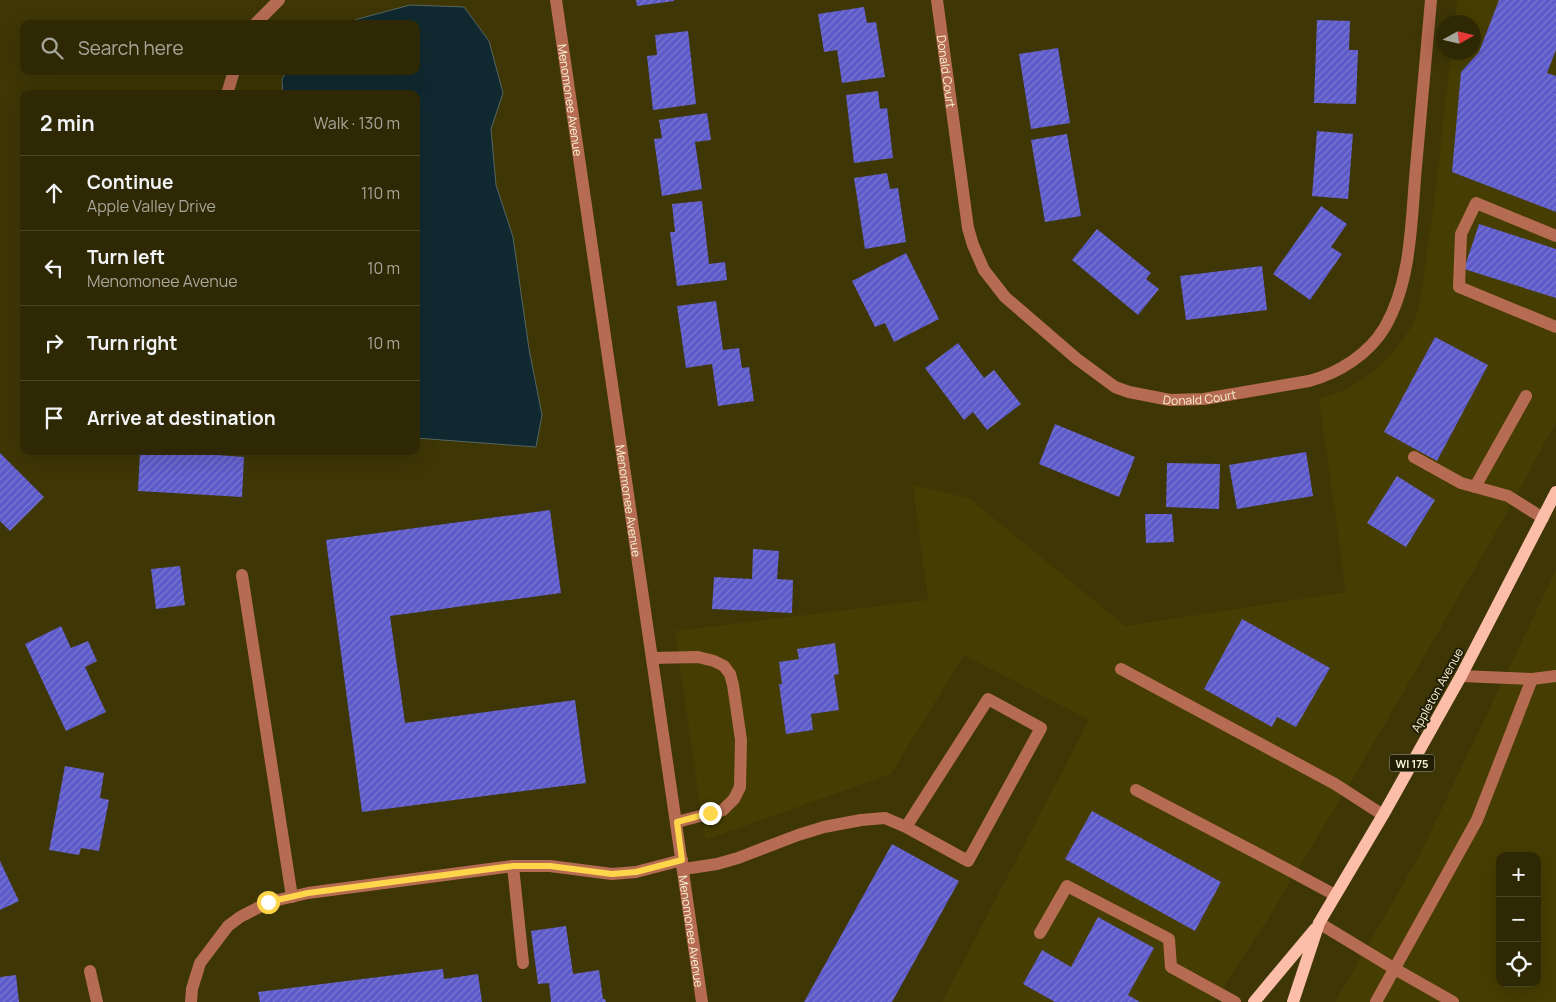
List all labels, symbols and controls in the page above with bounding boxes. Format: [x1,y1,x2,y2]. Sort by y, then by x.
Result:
north arrow [1436,15,1481,60]
search box [20,20,420,75]
icon: search [38,34,66,62]
street label: Donald Court [933,34,960,109]
text: Search here [78,35,184,61]
street label: Menomonee Avenue [554,43,587,157]
text: 2 min [40,109,95,137]
text: Walk · 130 m [314,112,400,134]
text: Continue [87,169,173,195]
icon: ahead [40,179,68,207]
text: 110 m [361,182,400,204]
text: Apple Valley Drive [87,195,216,217]
text: Turn left [87,244,165,270]
icon: left [40,254,68,282]
text: 10 m [367,257,400,279]
text: Menomonee Avenue [87,270,238,292]
icon: right [40,329,68,357]
text: Turn right [87,330,177,356]
text: 10 m [367,332,400,354]
street label: Donald Court [1162,385,1238,409]
icon: arrive [40,404,68,432]
text: Arrive at destination [87,405,276,431]
street label: Menomonee Avenue [612,444,646,558]
street label: Appleton Avenue [1407,645,1467,735]
road number: WI 175 [1390,754,1434,771]
route end [699,802,722,825]
map controls [1496,852,1541,987]
button: + [1496,852,1541,897]
street label: Menomonee Avenue [675,874,708,988]
route start [257,891,280,914]
button: − [1496,897,1541,942]
button: locate [1496,942,1541,987]

